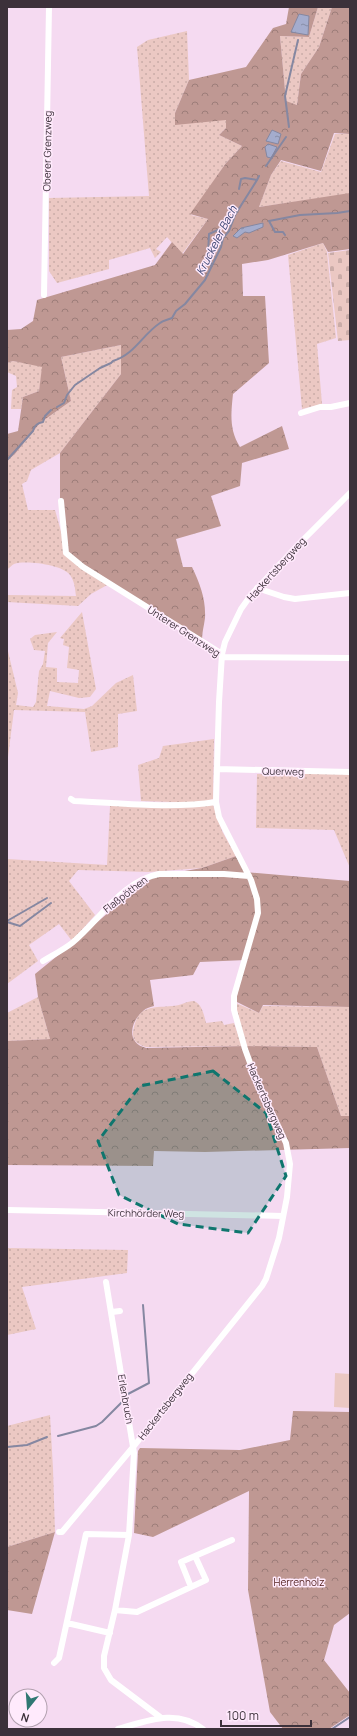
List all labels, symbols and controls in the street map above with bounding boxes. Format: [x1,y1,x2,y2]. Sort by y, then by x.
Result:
street label: Oberer Grenzweg [39,110,55,191]
water label: Kruckeler Bach [192,203,240,277]
street label: Hackertsbergweg [243,534,309,604]
street label: Unterer Grenzweg [145,602,223,660]
street label: Querweg [262,764,304,778]
street label: Flaßpöthen [100,872,150,916]
street label: Hackertsbergweg [244,1061,290,1141]
street label: Kirchhörder Weg [108,1205,184,1221]
street label: Hackertsbergweg [134,1369,196,1443]
street label: Erlenbruch [115,1373,137,1425]
park label: Herrenholz [274,1575,324,1589]
north arrow [8,1688,48,1728]
scale bar [221,1702,311,1728]
text: 100 m [227,1707,259,1724]
text: N [19,1710,31,1726]

